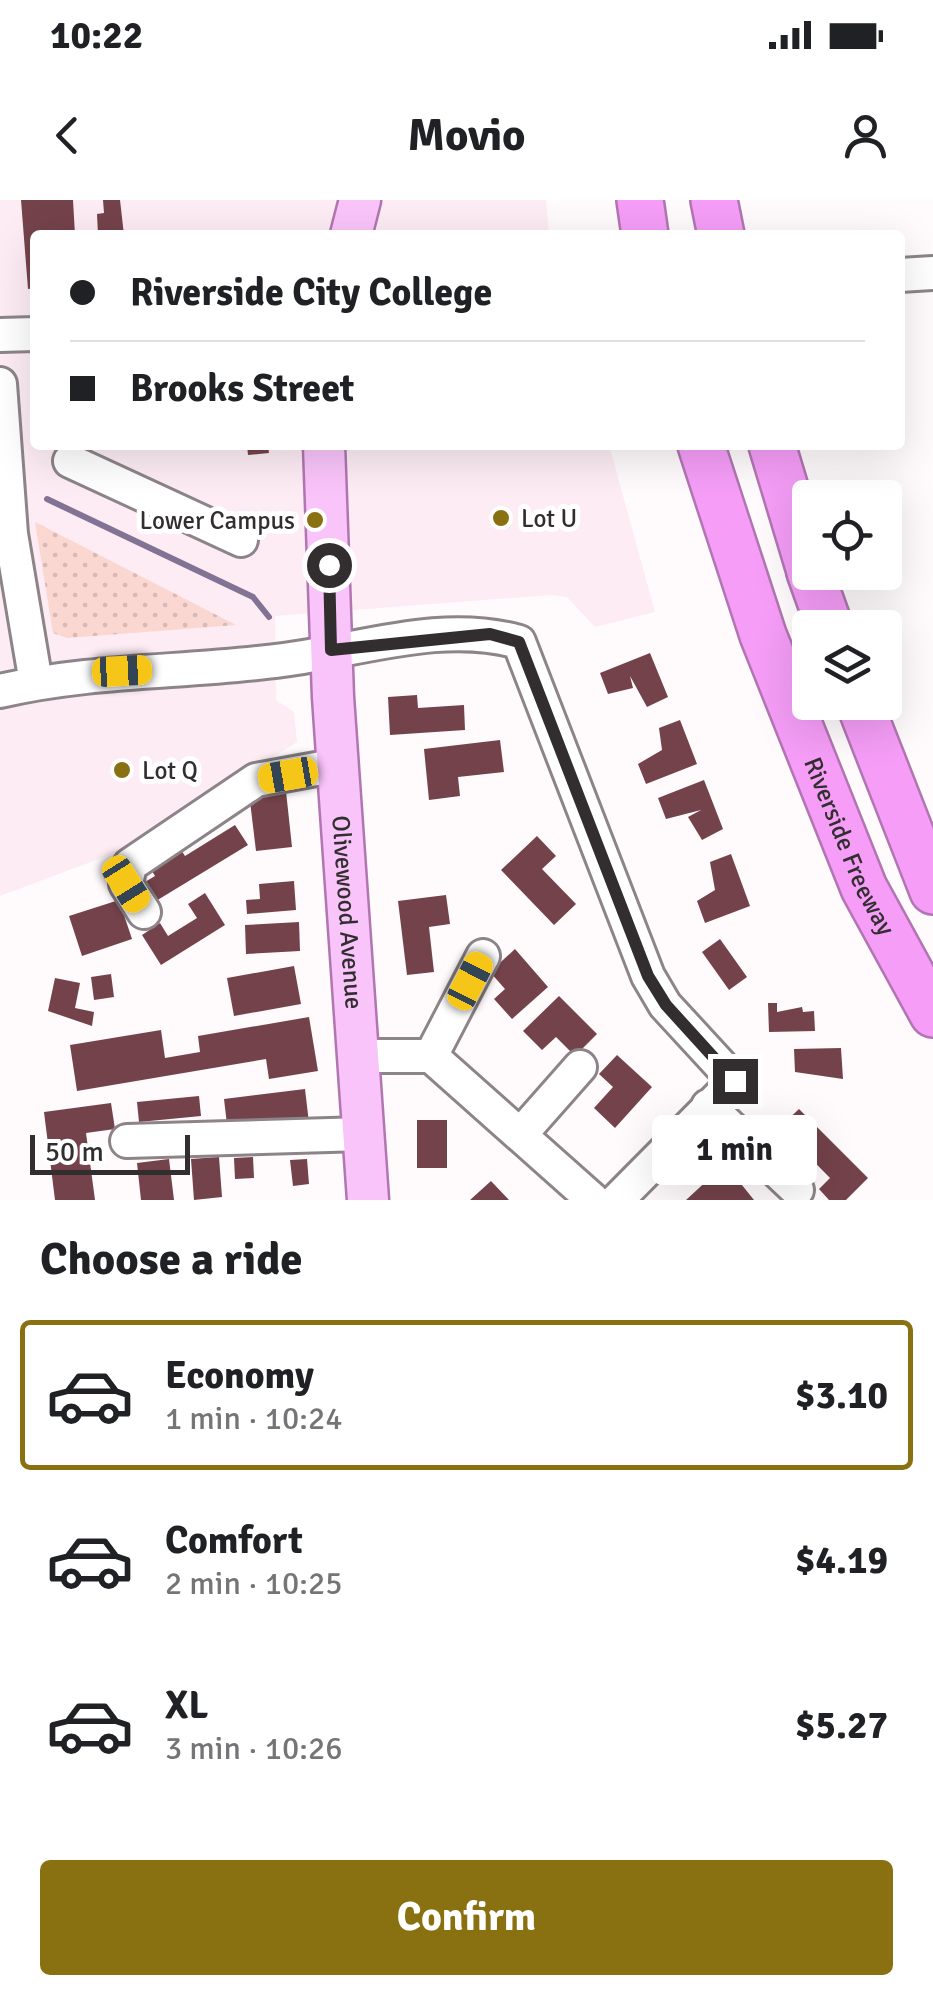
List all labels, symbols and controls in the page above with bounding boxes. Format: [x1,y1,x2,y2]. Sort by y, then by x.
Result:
text: 10:22 [50,12,143,59]
icon: back [40,108,95,163]
text: Movio [407,108,526,163]
icon: person [838,108,893,163]
text: Riverside City College [130,269,492,316]
text: Brooks Street [130,365,354,412]
map controls [792,480,902,720]
button: locate [792,480,902,590]
place label: Lot U [521,503,577,534]
place label: Lower Campus [140,505,295,536]
marker: Lot U [490,507,512,529]
marker: Lower Campus [304,509,326,531]
route start [307,543,352,588]
button: layers [792,610,902,720]
car [91,654,153,688]
street label: Riverside Freeway [797,753,902,941]
place label: Lot Q [142,755,198,786]
car [256,755,320,795]
marker: Lot Q [111,759,133,781]
street label: Olivewood Avenue [325,814,370,1010]
car [97,851,155,917]
car [443,947,497,1015]
route end [713,1059,758,1104]
callout: 1 min [652,1116,818,1186]
scale bar [30,1130,190,1174]
text: 1 min [696,1130,773,1169]
text: 50 m [45,1135,104,1169]
text: Choose a ride [40,1232,303,1287]
icon: car [45,1350,135,1440]
text: Economy [165,1352,314,1399]
text: $3.10 [795,1372,888,1419]
text: 1 min · 10:24 [165,1399,343,1438]
icon: car [45,1515,135,1605]
text: Comfort [165,1517,303,1564]
text: $4.19 [795,1537,888,1584]
text: 2 min · 10:25 [165,1564,343,1603]
icon: car [45,1680,135,1770]
text: XL [165,1682,208,1729]
text: $5.27 [795,1702,888,1749]
text: 3 min · 10:26 [165,1729,343,1768]
button: Confirm [40,1860,893,1975]

